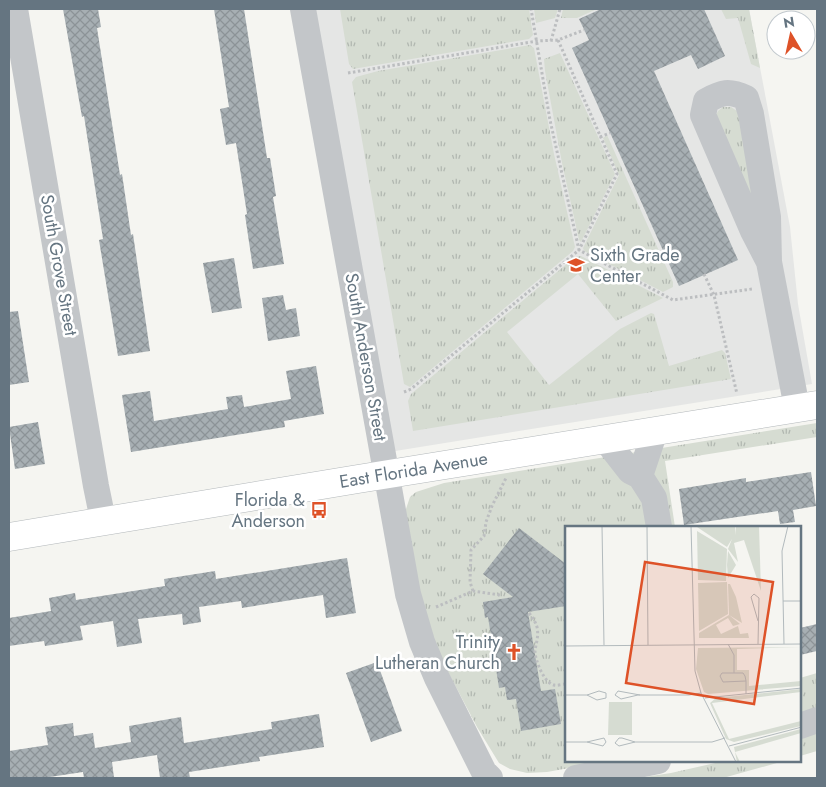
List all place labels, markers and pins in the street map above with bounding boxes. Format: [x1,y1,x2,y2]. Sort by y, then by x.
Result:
place label: Sixth Grade Center [590,242,680,289]
school or university icon: Sixth Grade Center [566,255,586,275]
place label: Florida & Anderson [231,487,305,534]
bus stop icon: Florida & Anderson [309,500,329,520]
place label: Trinity Lutheran Church [375,629,500,676]
church icon: Trinity Lutheran Church [504,642,524,662]

